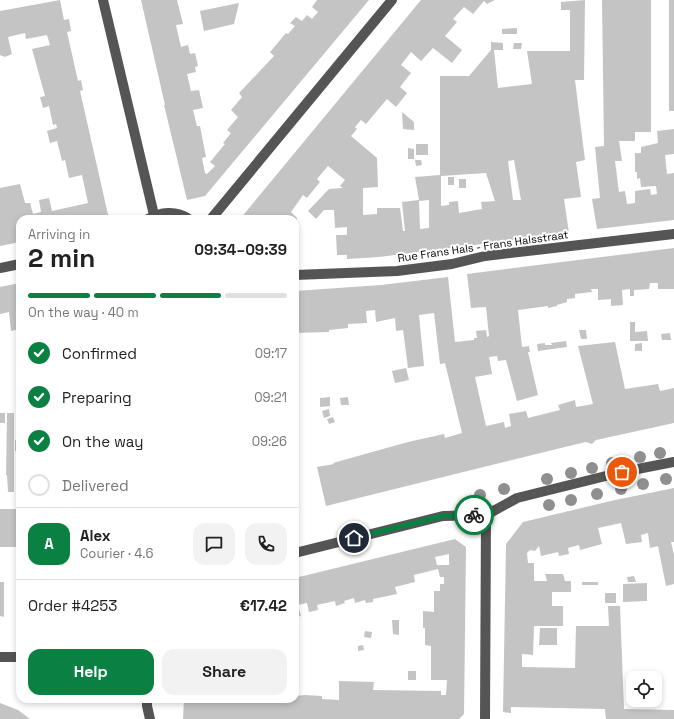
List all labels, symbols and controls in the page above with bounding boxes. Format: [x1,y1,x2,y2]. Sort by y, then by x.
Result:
text: Arriving in [28,226,90,243]
street label: Rue Frans Hals - Frans Halsstraat [397,227,569,265]
text: 09:34–09:39 [194,240,287,259]
text: 2 min [28,241,95,275]
text: On the way · 40 m [28,304,139,321]
icon: check [28,342,50,364]
text: Confirmed [62,344,137,363]
text: 09:17 [255,345,287,362]
icon: check [28,386,50,408]
text: Preparing [62,388,132,407]
text: 09:21 [254,389,287,406]
icon: check [28,430,50,452]
text: On the way [62,432,143,451]
text: 09:26 [252,433,287,450]
pin [605,455,639,489]
icon: bag [611,461,633,483]
text: Delivered [62,476,129,495]
courier [454,495,494,535]
icon: bike [463,504,485,526]
pin [337,521,371,555]
button: chat [193,523,235,565]
button: phone [245,523,287,565]
text: Alex [80,526,111,545]
icon: home [343,527,365,549]
text: A [44,534,54,553]
text: Courier · 4.6 [80,545,153,562]
text: Order #4253 [28,596,117,615]
text: €17.42 [240,596,287,615]
button: Help [28,649,154,695]
button: Share [162,649,287,695]
map controls [626,671,662,707]
button: locate [626,671,662,707]

